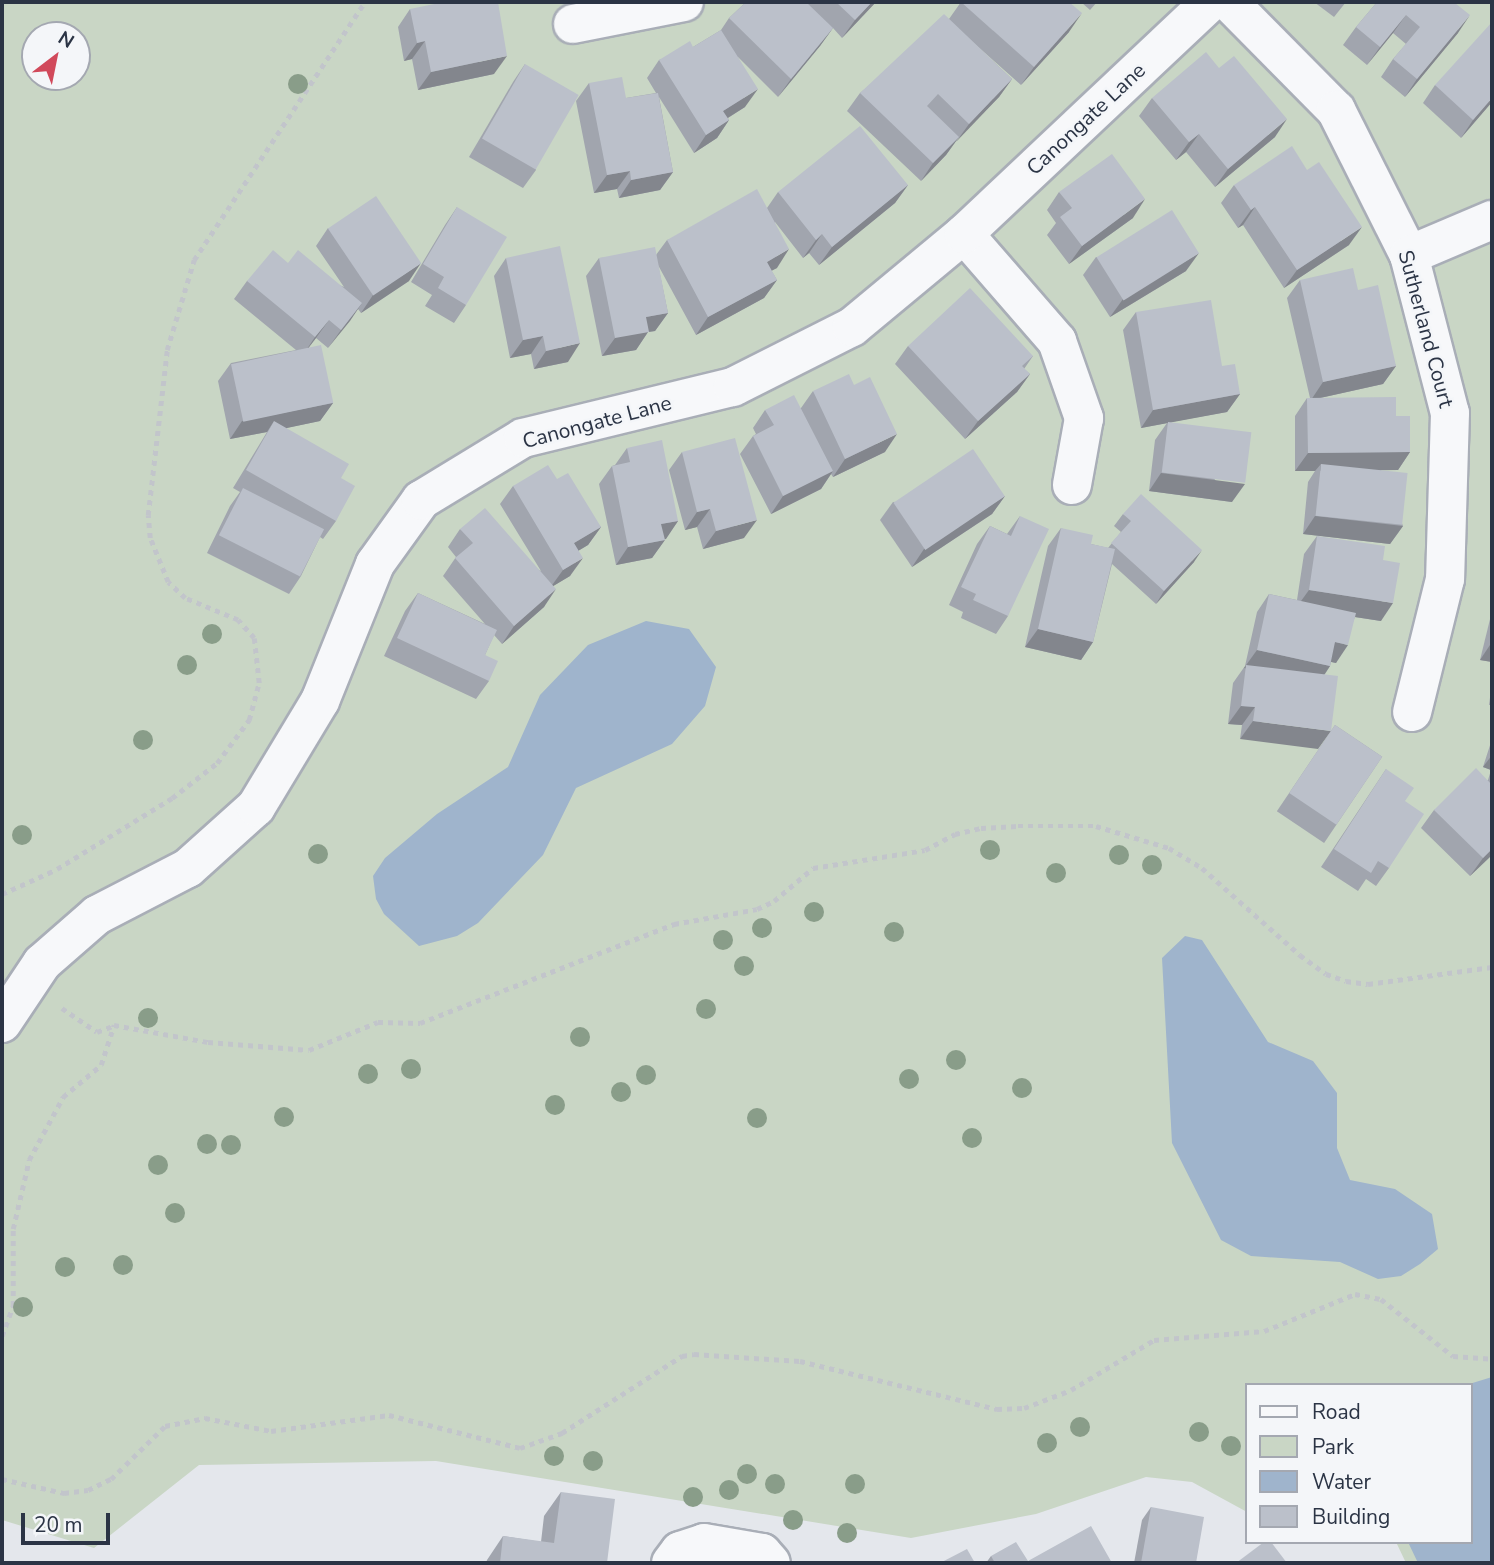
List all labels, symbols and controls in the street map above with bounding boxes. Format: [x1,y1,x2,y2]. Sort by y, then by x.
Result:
north arrow [21,21,91,91]
text: N [53,25,79,55]
street label: Canongate Lane [1021,57,1151,181]
street label: Sutherland Court [1393,248,1459,410]
street label: Canongate Lane [520,390,674,454]
legend [1246,1383,1473,1544]
text: Road [1312,1398,1361,1426]
text: Park [1312,1433,1354,1461]
text: Water [1312,1468,1371,1496]
scale bar [24,1498,114,1542]
text: Building [1312,1503,1390,1531]
text: 20 m [34,1511,83,1539]

